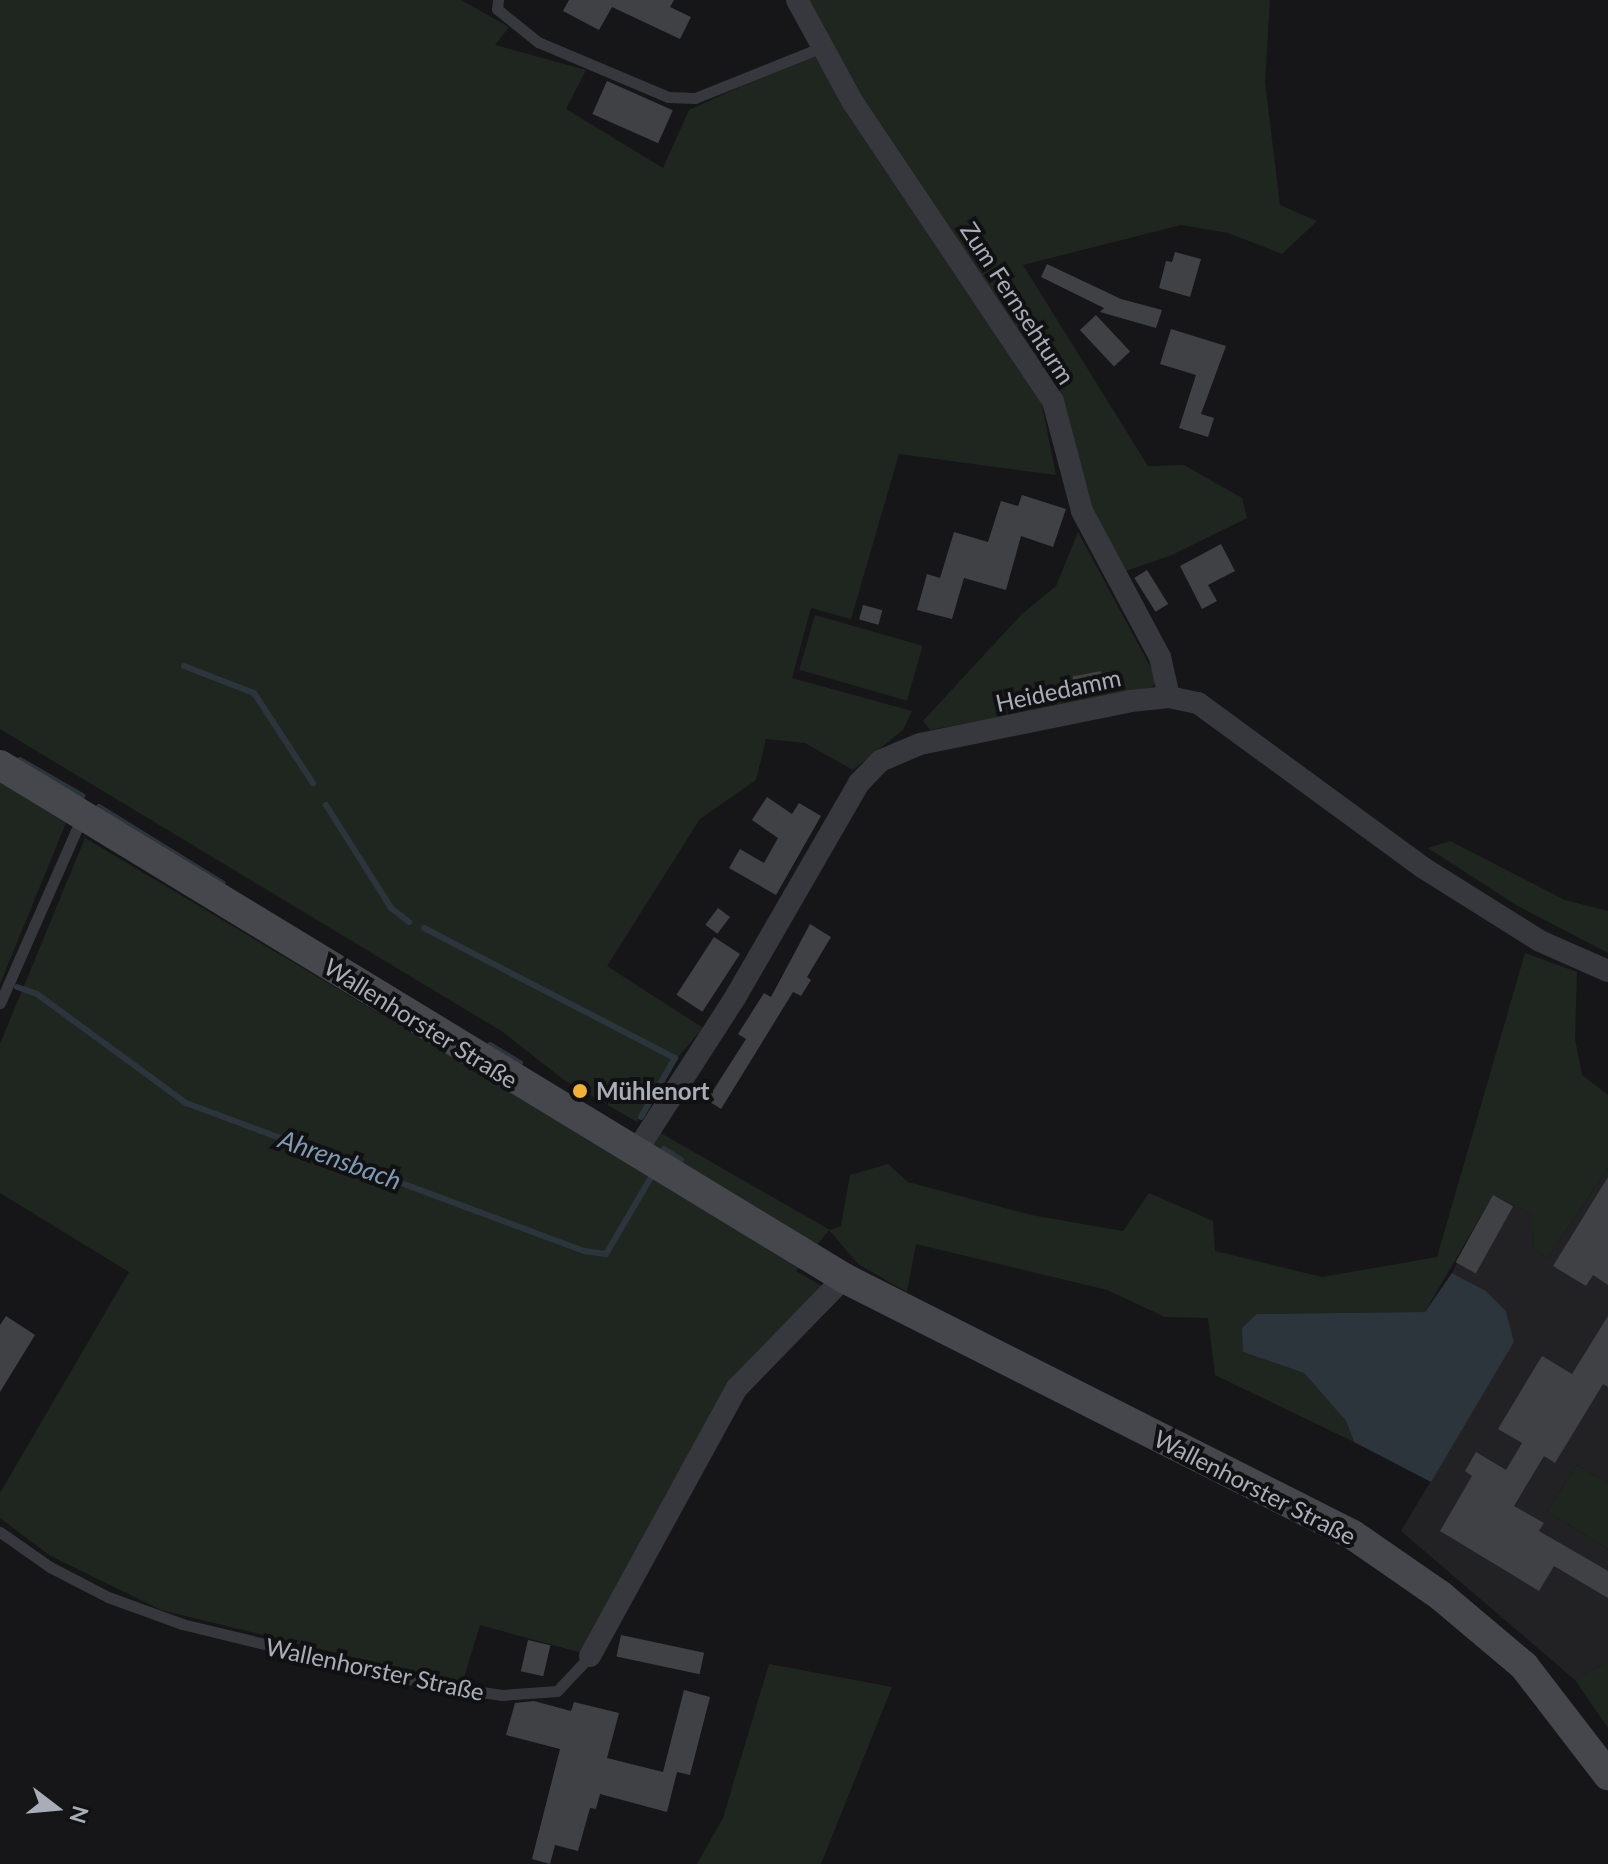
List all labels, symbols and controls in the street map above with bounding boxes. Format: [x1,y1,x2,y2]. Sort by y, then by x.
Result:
street label: Zum Fernsehturm [955,217,1081,389]
street label: Heidedamm [993,663,1123,717]
street label: Wallenhorster Straße [319,952,523,1094]
place label: Mühlenort [596,1077,710,1105]
marker: Mühlenort [571,1082,589,1100]
water label: Ahrensbach [275,1123,405,1197]
street label: Wallenhorster Straße [1149,1424,1361,1550]
street label: Wallenhorster Straße [263,1632,487,1706]
north arrow [16,1768,96,1848]
text: N [64,1803,95,1827]

